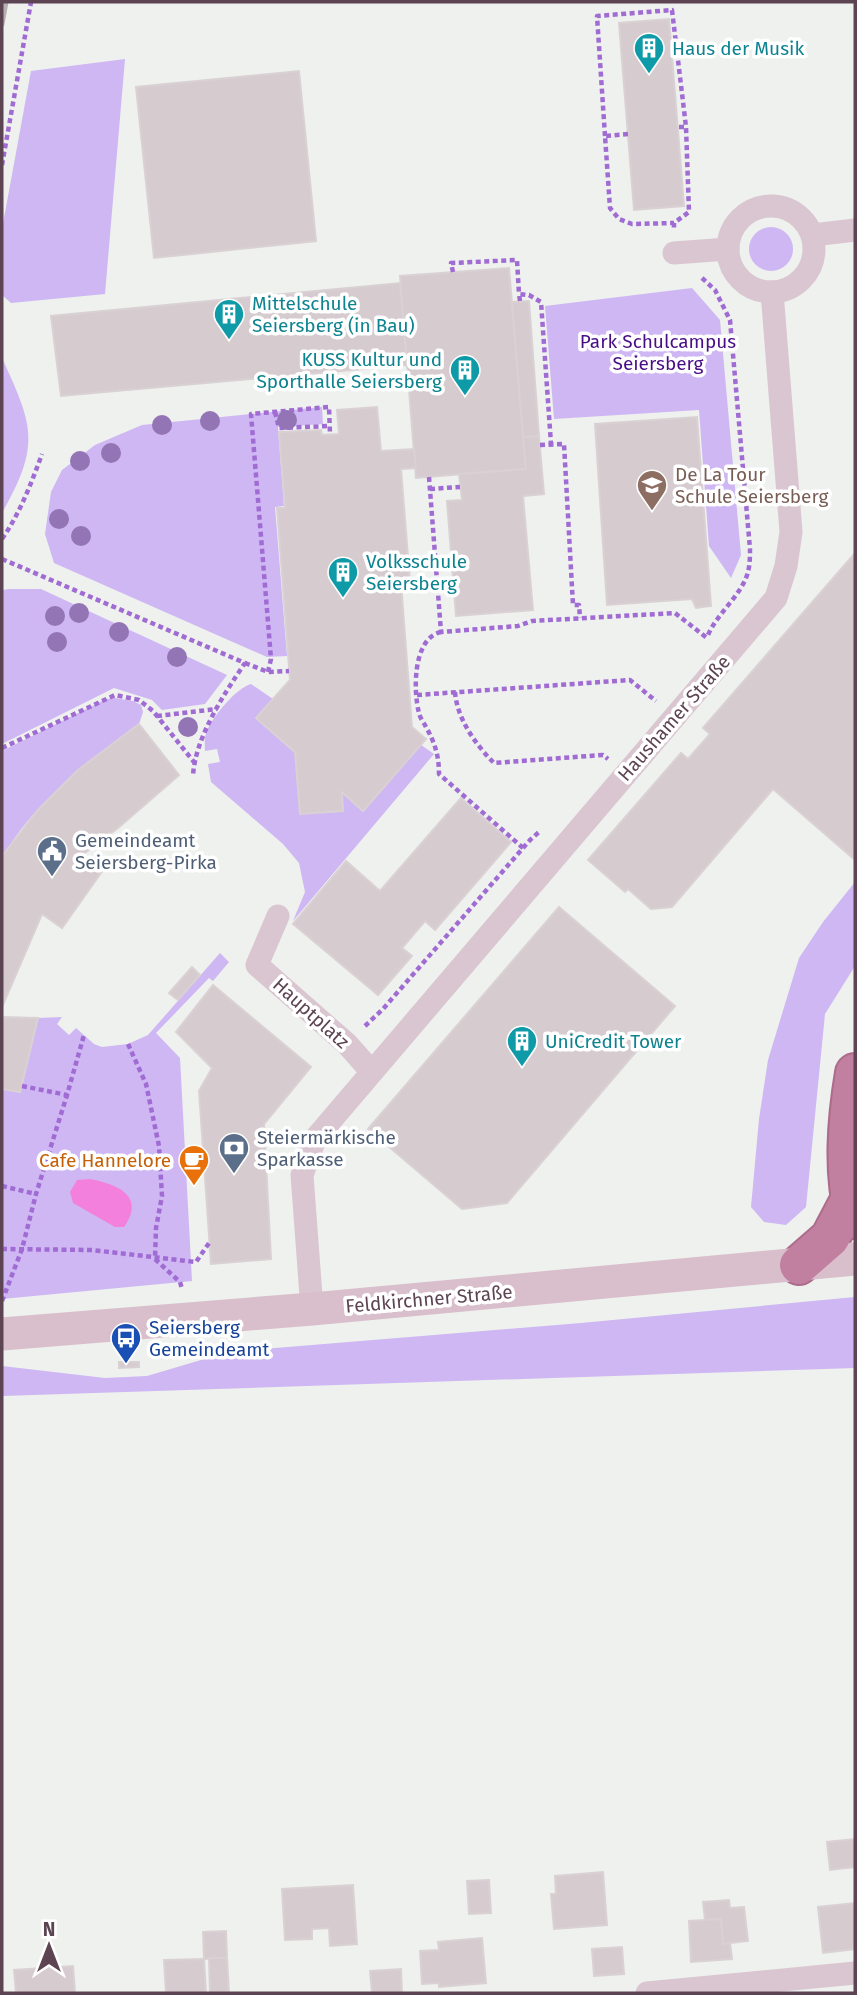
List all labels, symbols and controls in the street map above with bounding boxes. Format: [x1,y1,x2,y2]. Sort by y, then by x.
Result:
building icon: Haus der Musik [632,31,666,75]
place label: Haus der Musik [672,37,804,60]
place label: Mittelschule Seiersberg (in Bau) [252,292,415,337]
building icon: Mittelschule Seiersberg (in Bau) [212,297,246,341]
park label: Park Schulcampus Seiersberg [580,330,736,375]
place label: KUSS Kultur und Sporthalle Seiersberg [256,348,442,393]
building icon: KUSS Kultur und Sporthalle Seiersberg [448,353,482,397]
place label: De La Tour Schule Seiersberg [675,463,829,508]
school or university icon: De La Tour Schule Seiersberg [635,468,669,512]
place label: Volksschule Seiersberg [366,550,467,595]
building icon: Volksschule Seiersberg [326,555,360,599]
street label: Haushamer Straße [613,650,735,786]
place label: Gemeindeamt Seiersberg-Pirka [75,829,217,874]
public building icon: Gemeindeamt Seiersberg-Pirka [35,834,69,878]
street label: Hauptplatz [268,973,354,1053]
building icon: UniCredit Tower [505,1024,539,1068]
place label: UniCredit Tower [545,1030,682,1053]
place label: Steiermärkische Sparkasse [257,1126,396,1171]
bank icon: Steiermärkische Sparkasse [217,1131,251,1175]
cafe icon: Cafe Hannelore [177,1143,211,1187]
place label: Cafe Hannelore [39,1149,171,1172]
street label: Feldkirchner Straße [345,1280,513,1318]
place label: Seiersberg Gemeindeamt [149,1316,270,1361]
bus stop icon: Seiersberg Gemeindeamt [109,1321,143,1365]
north arrow [14,1911,84,1981]
text: N [43,1918,55,1941]

